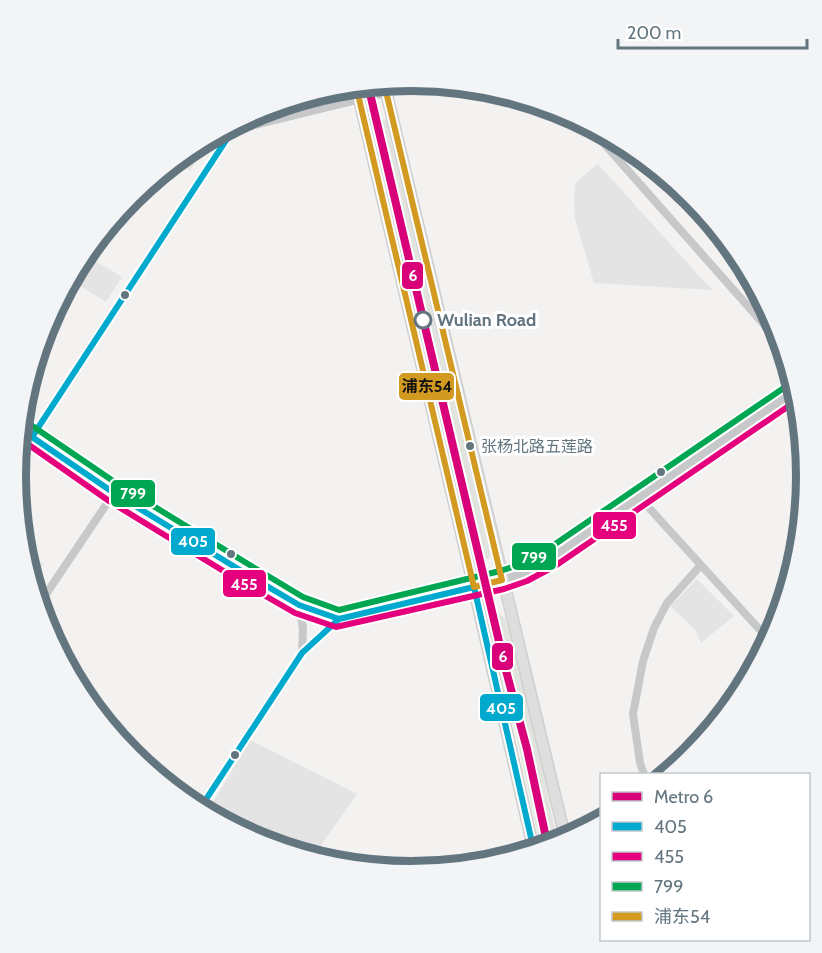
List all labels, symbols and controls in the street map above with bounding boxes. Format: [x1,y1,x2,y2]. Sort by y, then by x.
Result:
scale bar [618,12,807,50]
text: 200 m [627,22,681,44]
line badge: 6 [401,261,424,290]
text: 6 [409,266,418,285]
unlabelled marker [119,289,131,301]
place label: Wulian Road [437,309,536,331]
marker: Wulian Road [414,311,432,329]
line badge: 浦东54 [398,372,455,401]
text: 浦东54 [402,377,452,396]
place label: 张杨北路五莲路 [481,437,593,456]
marker: 张杨北路五莲路 [464,440,476,452]
unlabelled marker [655,466,667,478]
line badge: 799 [110,479,156,508]
text: 799 [120,484,146,503]
line badge: 455 [592,511,637,540]
text: 455 [600,516,628,535]
line badge: 405 [170,527,216,556]
text: 405 [178,532,208,551]
line badge: 799 [511,542,557,571]
unlabelled marker [225,548,237,560]
text: 799 [521,548,547,567]
line badge: 455 [222,569,267,598]
text: 455 [230,575,258,594]
line badge: 6 [491,642,514,671]
text: 6 [499,647,508,666]
line badge: 405 [479,693,524,722]
text: 405 [486,699,516,718]
unlabelled marker [229,749,241,761]
legend [600,773,810,941]
text: Metro 6 [654,786,713,808]
text: 405 [654,816,687,838]
text: 455 [654,846,684,868]
text: 799 [654,876,684,898]
text: 浦东54 [654,906,710,928]

